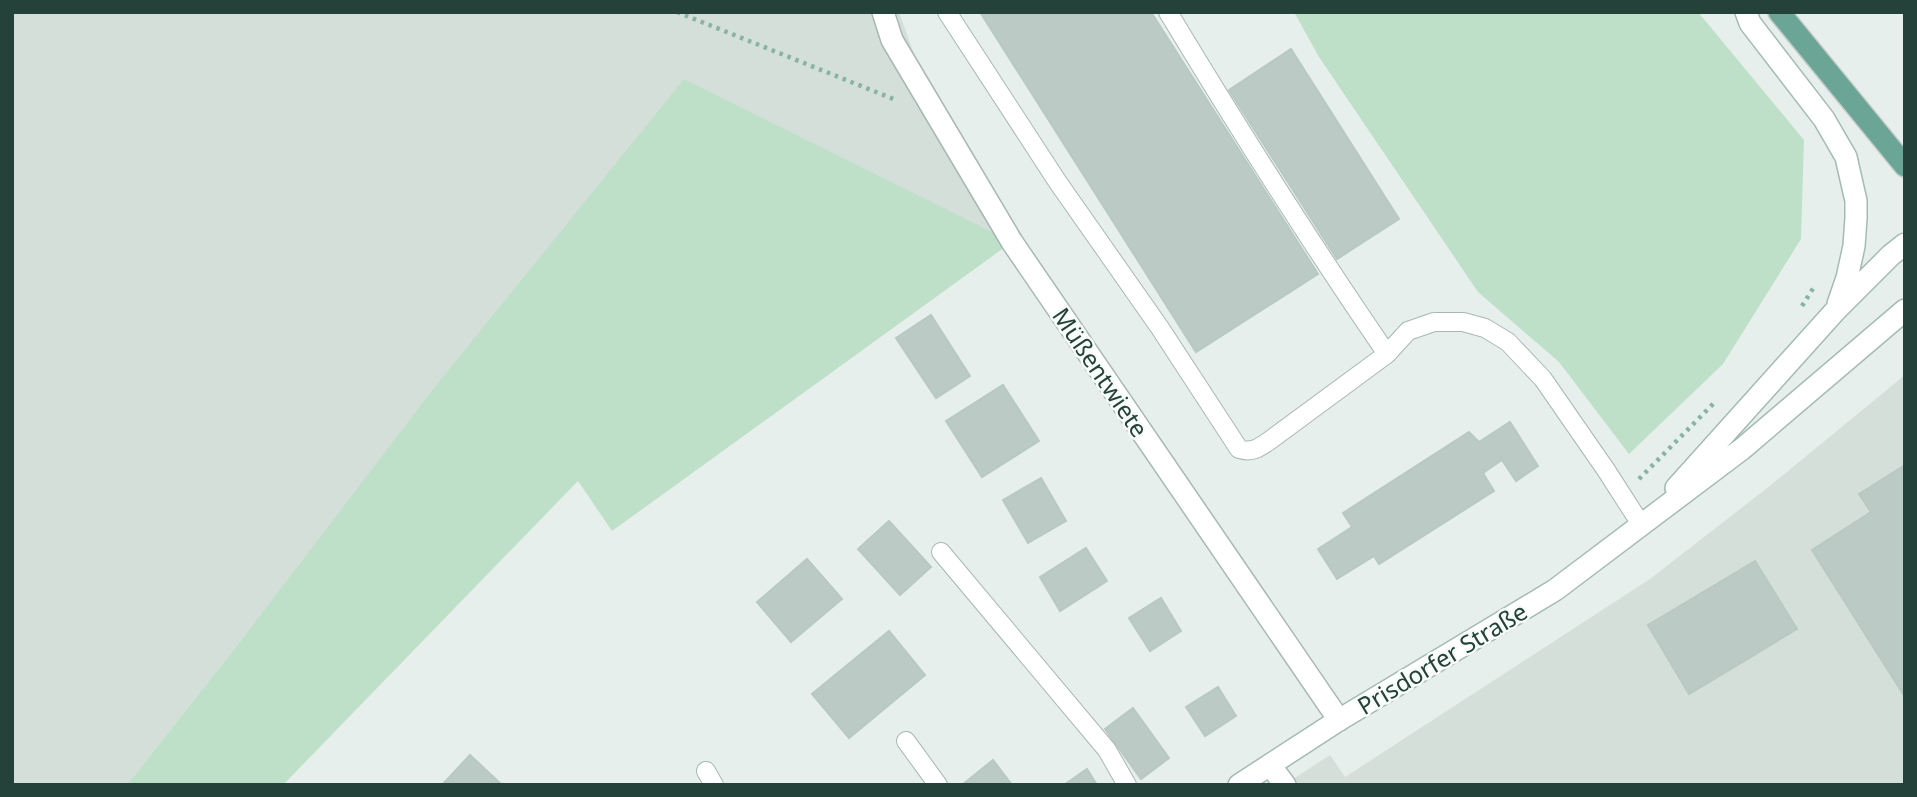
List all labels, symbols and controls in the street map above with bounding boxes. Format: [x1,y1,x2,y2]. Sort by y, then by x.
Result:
street label: Müßentwiete [1045,301,1157,443]
street label: Prisdorfer Straße [1351,594,1533,722]

